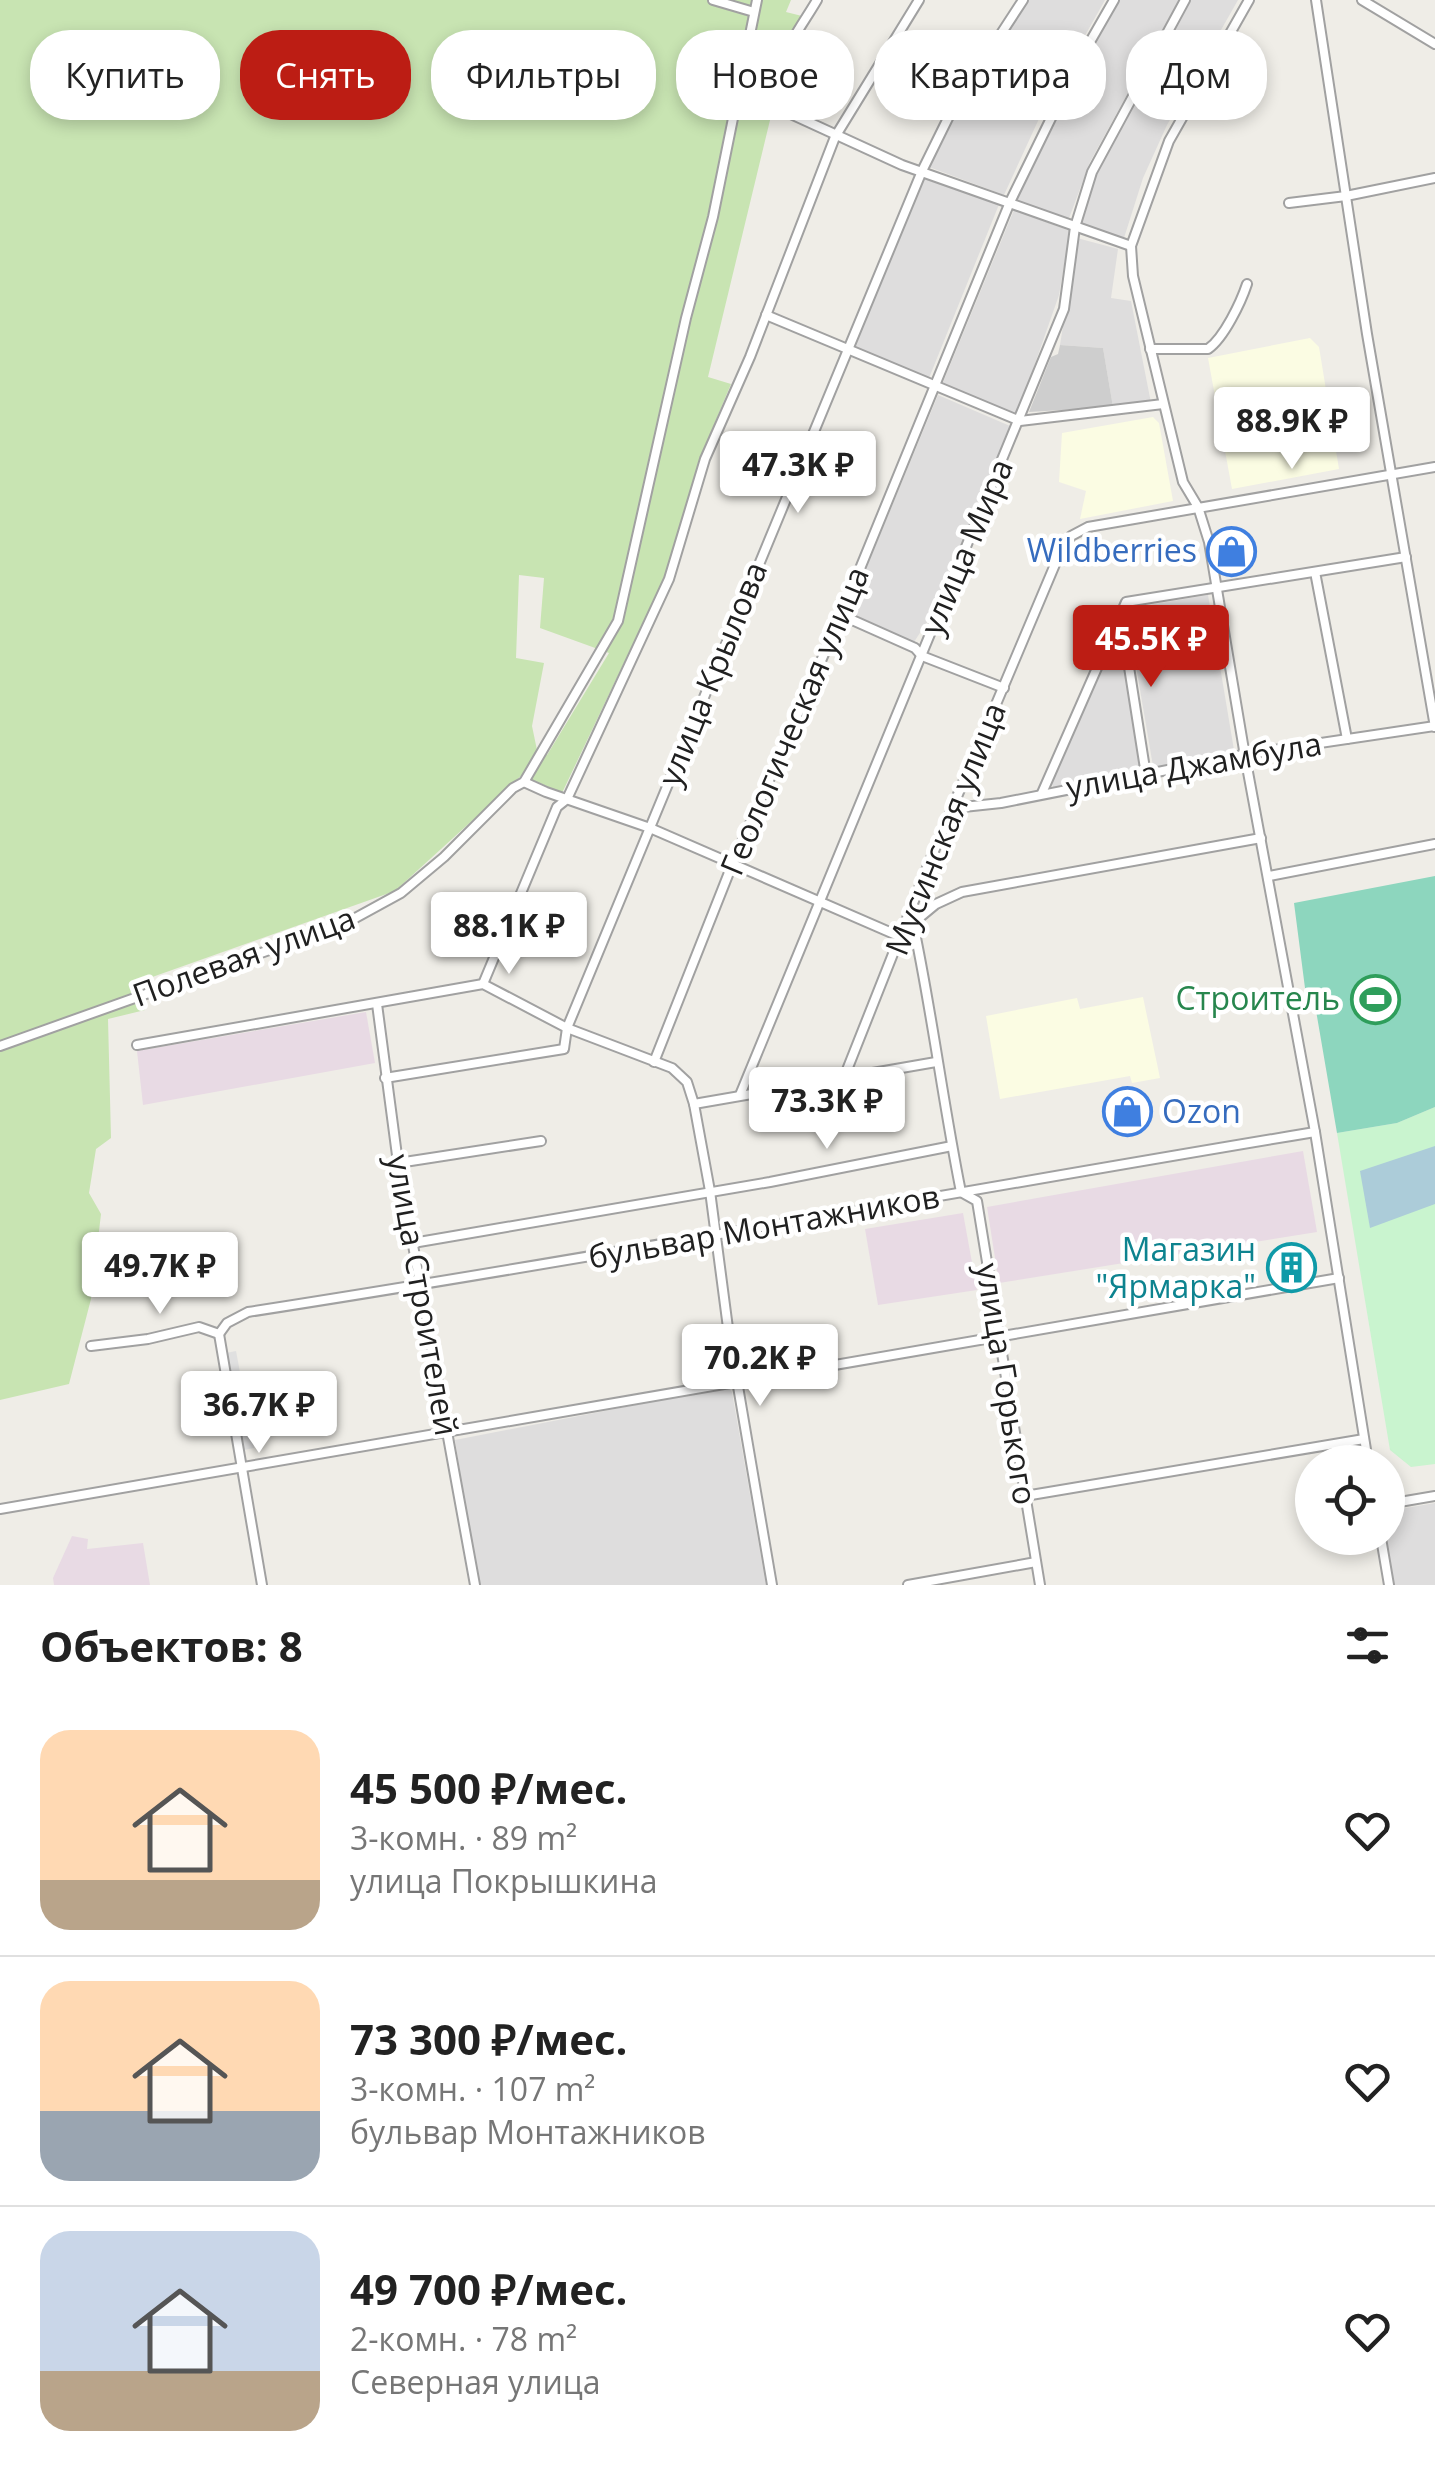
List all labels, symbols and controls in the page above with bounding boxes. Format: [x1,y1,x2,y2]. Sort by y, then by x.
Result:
chip: Купить [30,30,220,120]
chip: Снять [240,30,411,120]
chip: Фильтры [431,30,656,120]
chip: Новое [676,30,854,120]
chip: Квартира [874,30,1106,120]
chip: Дом [1126,30,1267,120]
pin: 88.9K ₽ [1200,387,1384,472]
text: 88.9K ₽ [1236,398,1348,441]
pin: 47.3K ₽ [706,431,890,516]
text: 47.3K ₽ [742,442,854,485]
street label: улица Мира [909,452,1022,641]
shop icon: Wildberries [1206,525,1258,577]
place label: Wildberries [1027,528,1197,571]
street label: улица Крылова [647,555,776,792]
street label: Геологическая улица [709,560,878,881]
pin: 45.5K ₽ [1059,605,1243,690]
text: 45.5K ₽ [1095,616,1207,659]
street label: Мусинская улица [874,696,1015,961]
street label: улица Джамбула [1063,721,1325,808]
pin: 88.1K ₽ [417,892,601,977]
street label: Полевая улица [126,895,361,1016]
text: 88.1K ₽ [453,903,565,946]
sports icon: Строитель [1349,973,1401,1025]
place label: Строитель [1175,976,1340,1019]
pin: 73.3K ₽ [735,1067,919,1152]
text: 73.3K ₽ [771,1078,883,1121]
shop icon: Ozon [1101,1086,1153,1138]
place label: Ozon [1162,1089,1241,1132]
street label: улица Строителей [378,1151,469,1439]
street label: бульвар Монтажников [585,1173,943,1278]
place label: Магазин "Ярмарка" [1096,1227,1256,1307]
pin: 49.7K ₽ [68,1232,252,1317]
building icon: Магазин "Ярмарка" [1265,1242,1317,1294]
text: 49.7K ₽ [104,1243,216,1286]
street label: улица Горького [967,1260,1048,1508]
pin: 70.2K ₽ [668,1324,852,1409]
text: 70.2K ₽ [704,1335,816,1378]
pin: 36.7K ₽ [167,1371,351,1456]
text: 36.7K ₽ [203,1382,315,1425]
map controls [1295,1445,1405,1555]
button: locate [1295,1445,1405,1555]
text: Объектов: 8 [40,1617,303,1674]
icon: filters [1340,1618,1395,1673]
text: 45 500 ₽/мес. [350,1759,628,1816]
icon: home [120,1770,240,1890]
icon: heart [1340,1803,1395,1858]
text: 3-комн. · 89 m² [350,1816,577,1859]
text: улица Покрышкина [350,1859,657,1902]
text: 73 300 ₽/мес. [350,2010,628,2067]
icon: home [120,2021,240,2141]
icon: heart [1340,2054,1395,2109]
text: 3-комн. · 107 m² [350,2067,595,2110]
text: бульвар Монтажников [350,2110,706,2153]
text: 49 700 ₽/мес. [350,2260,628,2317]
icon: home [120,2271,240,2391]
icon: heart [1340,2304,1395,2359]
text: 2-комн. · 78 m² [350,2317,577,2360]
text: Северная улица [350,2360,601,2403]

